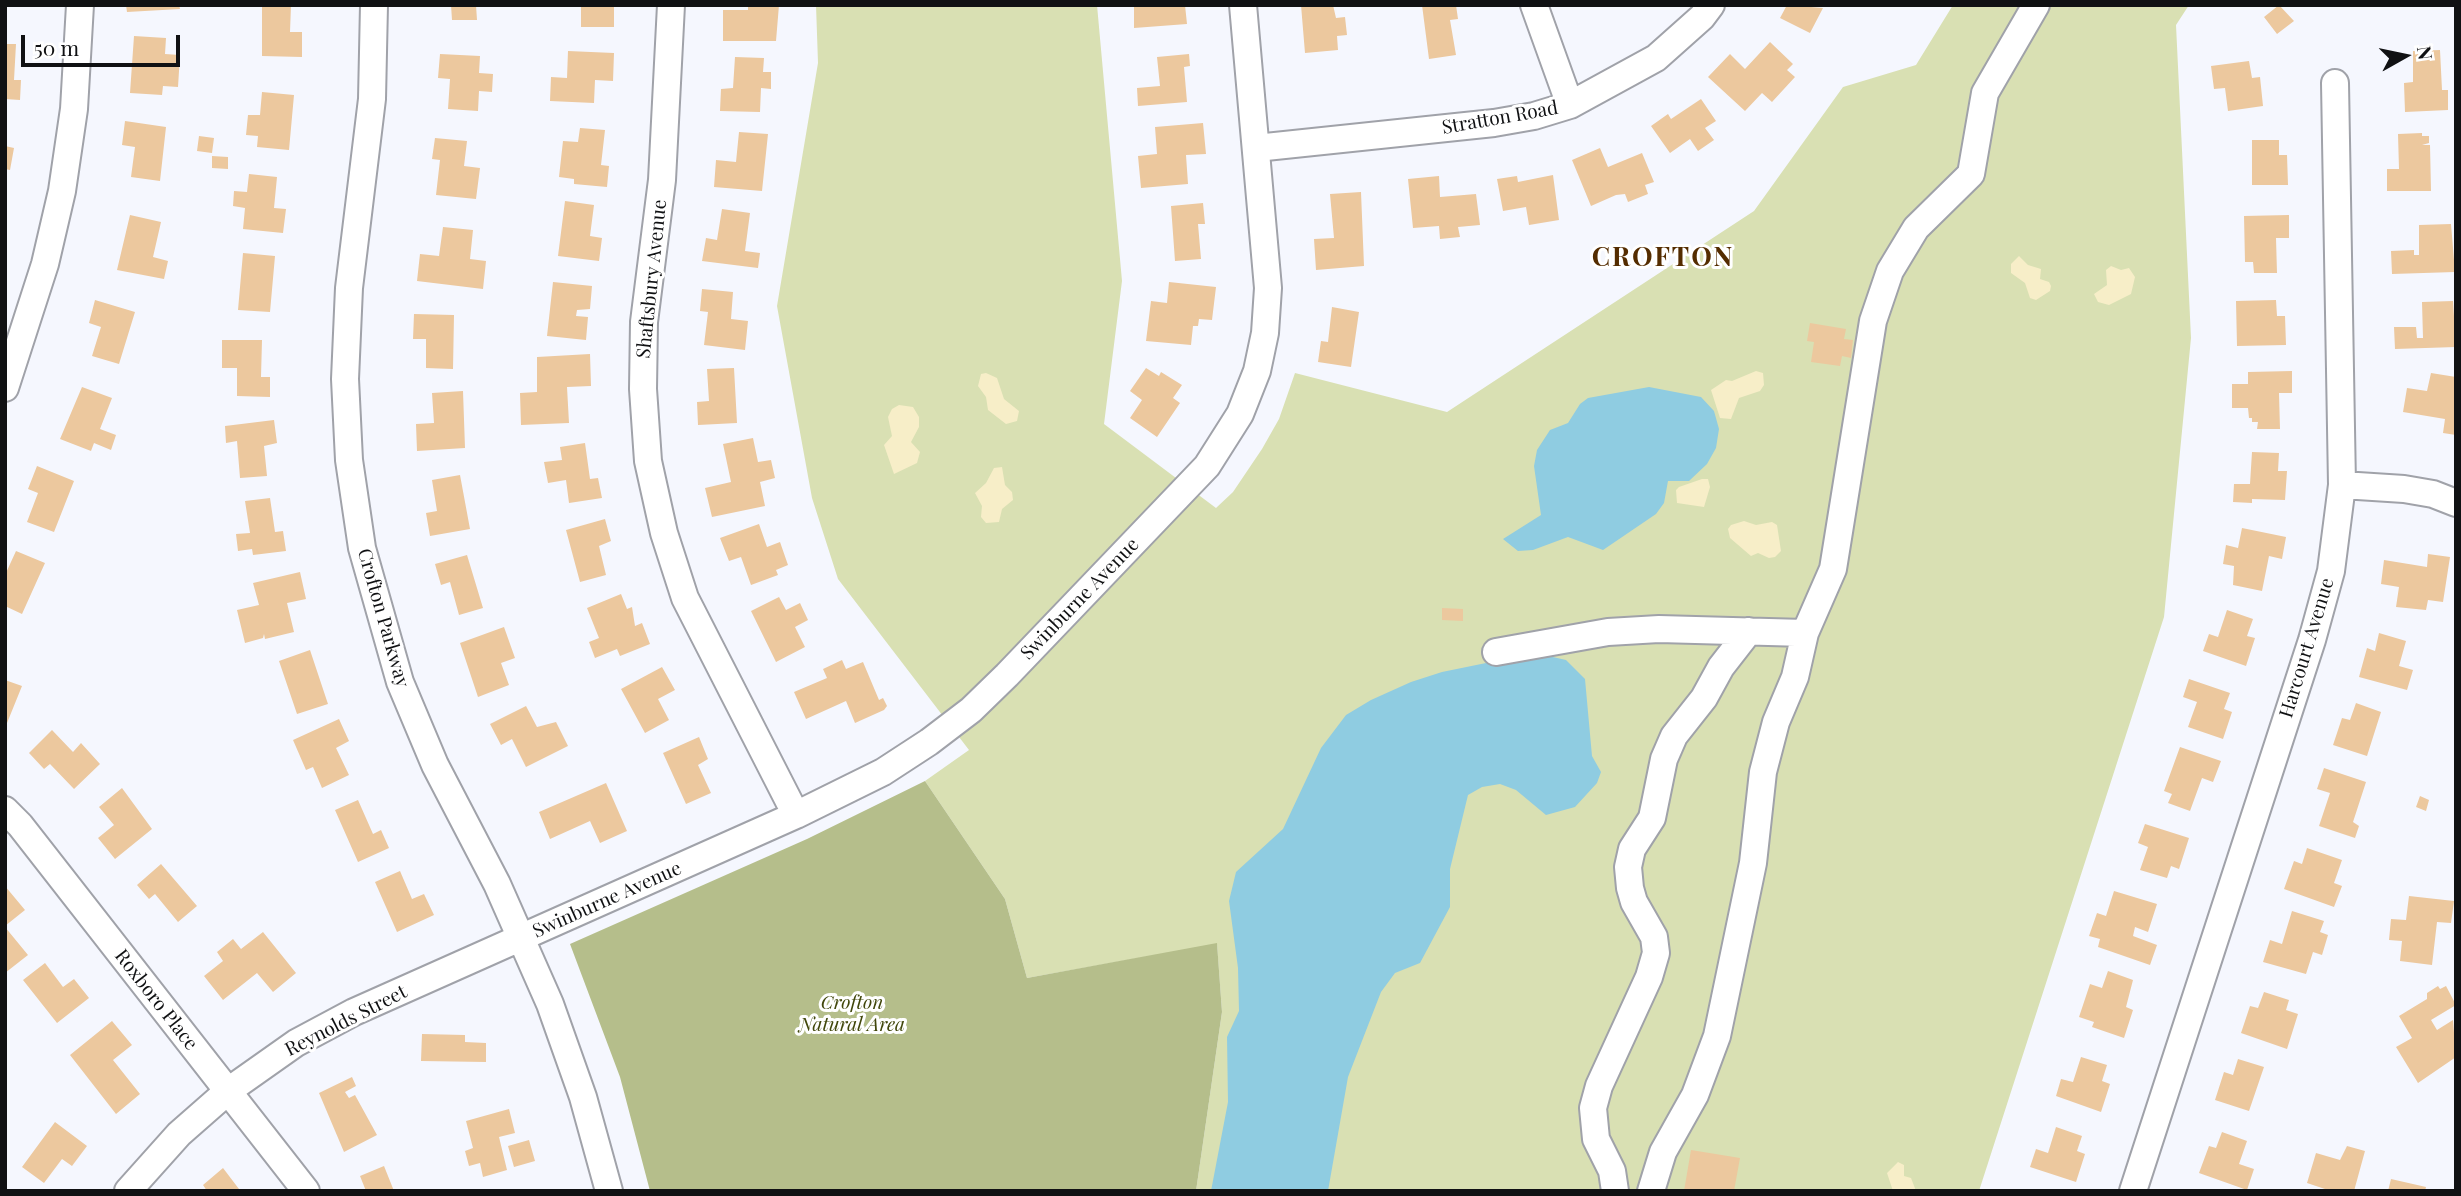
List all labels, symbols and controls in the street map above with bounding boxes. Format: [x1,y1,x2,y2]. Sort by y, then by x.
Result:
scale bar [24,21,184,65]
north arrow [2370,21,2440,91]
text: 50 m [34,33,79,61]
text: N [2412,44,2440,62]
street label: Stratton Road [1440,97,1560,139]
street label: Shaftsbury Avenue [632,198,672,360]
district label: CROFTON [1593,242,1733,274]
street label: Swinburne Avenue [1016,533,1144,665]
street label: Crofton Parkway [352,546,414,690]
street label: Harcourt Avenue [2275,575,2339,721]
street label: Swinburne Avenue [529,857,685,943]
street label: Roxboro Place [110,945,202,1055]
street label: Reynolds Street [281,981,411,1061]
park label: Crofton Natural Area [799,992,905,1036]

